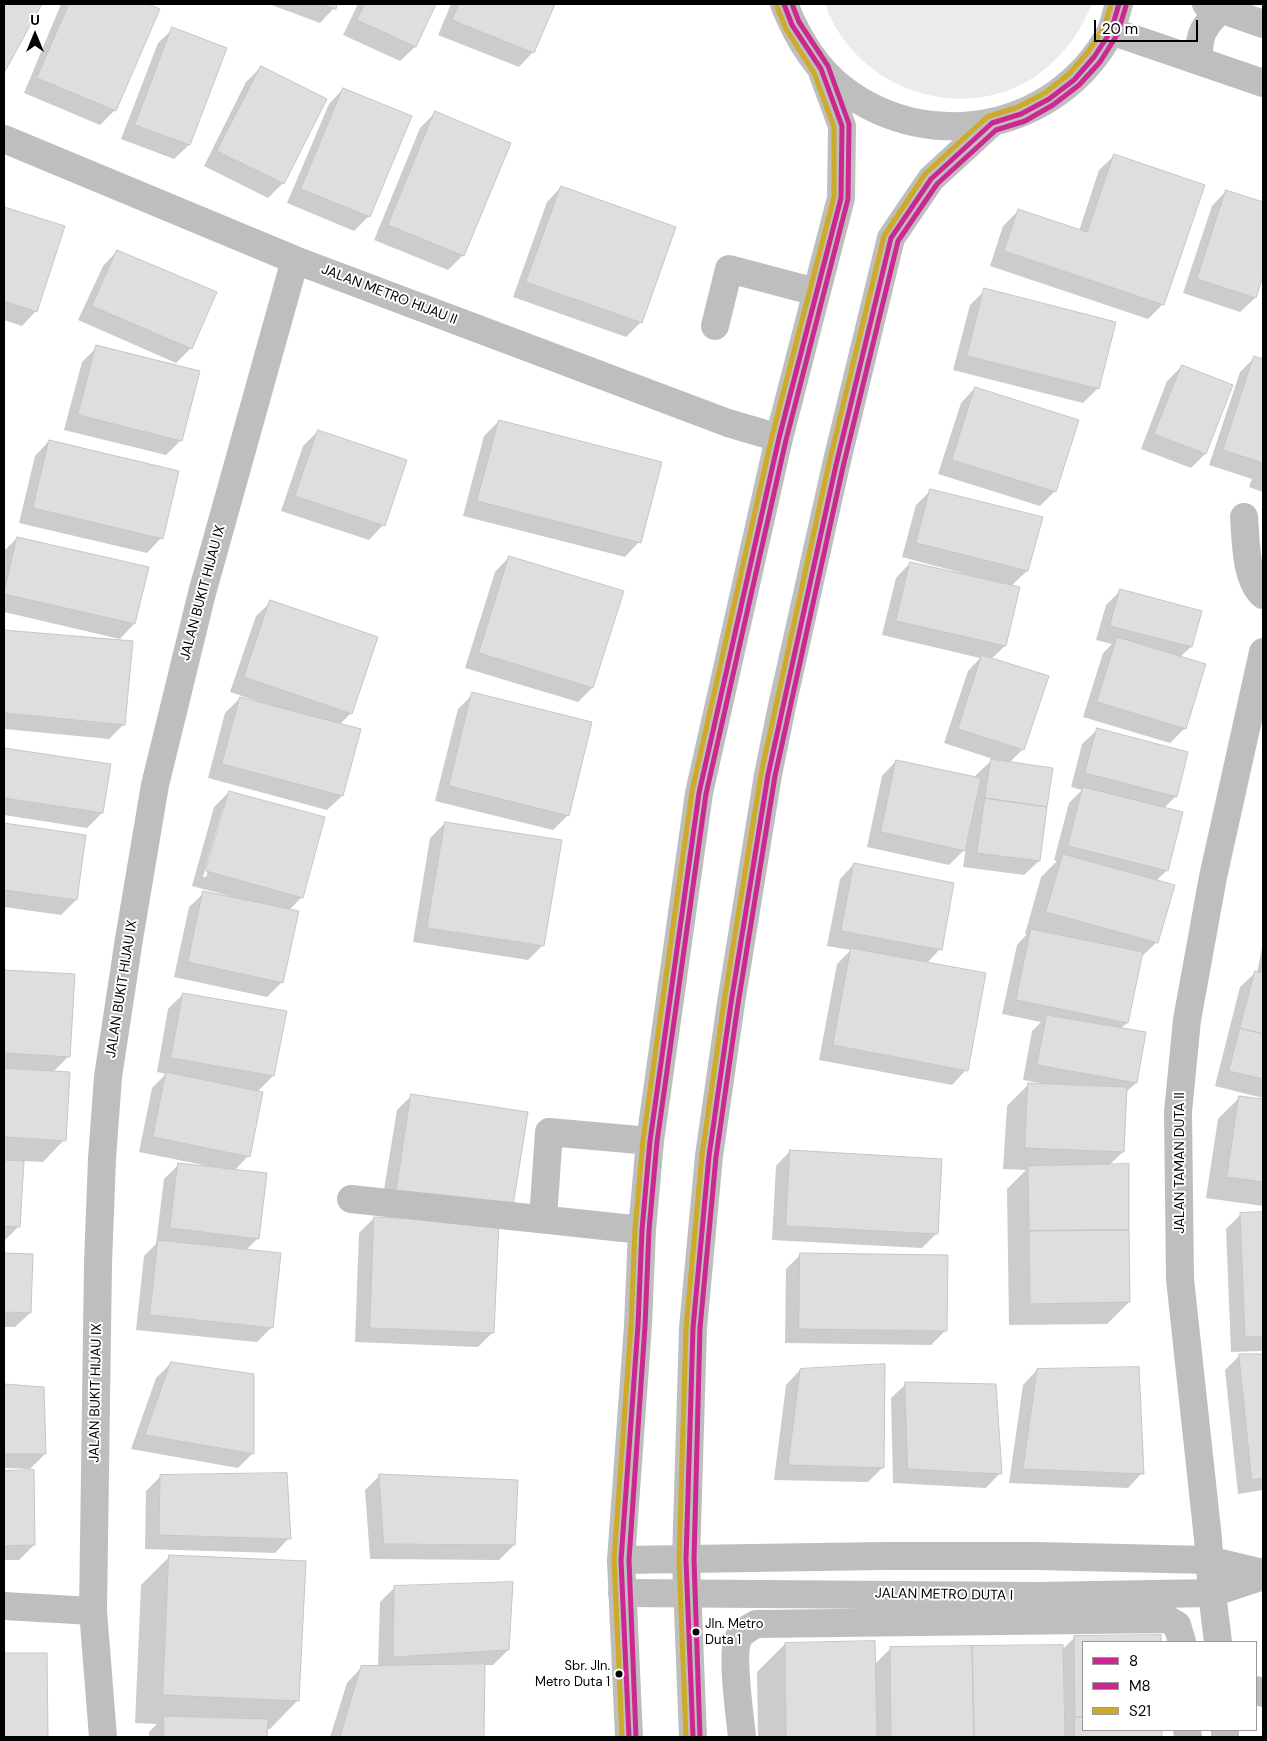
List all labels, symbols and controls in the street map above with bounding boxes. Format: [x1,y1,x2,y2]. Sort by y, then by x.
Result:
north arrow [10,10,60,60]
scale bar [1097,10,1201,42]
text: U [30,11,40,29]
text: 20 m [1102,19,1138,39]
street label: JALAN METRO HIJAU II [319,261,459,329]
street label: JALAN BUKIT HIJAU IX [177,523,229,663]
street label: JALAN BUKIT HIJAU IX [103,919,141,1059]
street label: JALAN TAMAN DUTA II [1172,1092,1188,1234]
street label: JALAN BUKIT HIJAU IX [86,1323,106,1463]
street label: JALAN METRO DUTA I [875,1585,1013,1605]
place label: Jln. Metro Duta 1 [705,1617,763,1648]
marker: Jln. Metro Duta 1 [691,1627,701,1637]
legend [1082,1641,1257,1731]
text: 8 [1129,1651,1138,1671]
place label: Sbr. Jln. Metro Duta 1 [535,1659,610,1690]
marker: Sbr. Jln. Metro Duta 1 [614,1669,624,1679]
text: M8 [1129,1676,1151,1696]
text: S21 [1129,1701,1151,1721]

